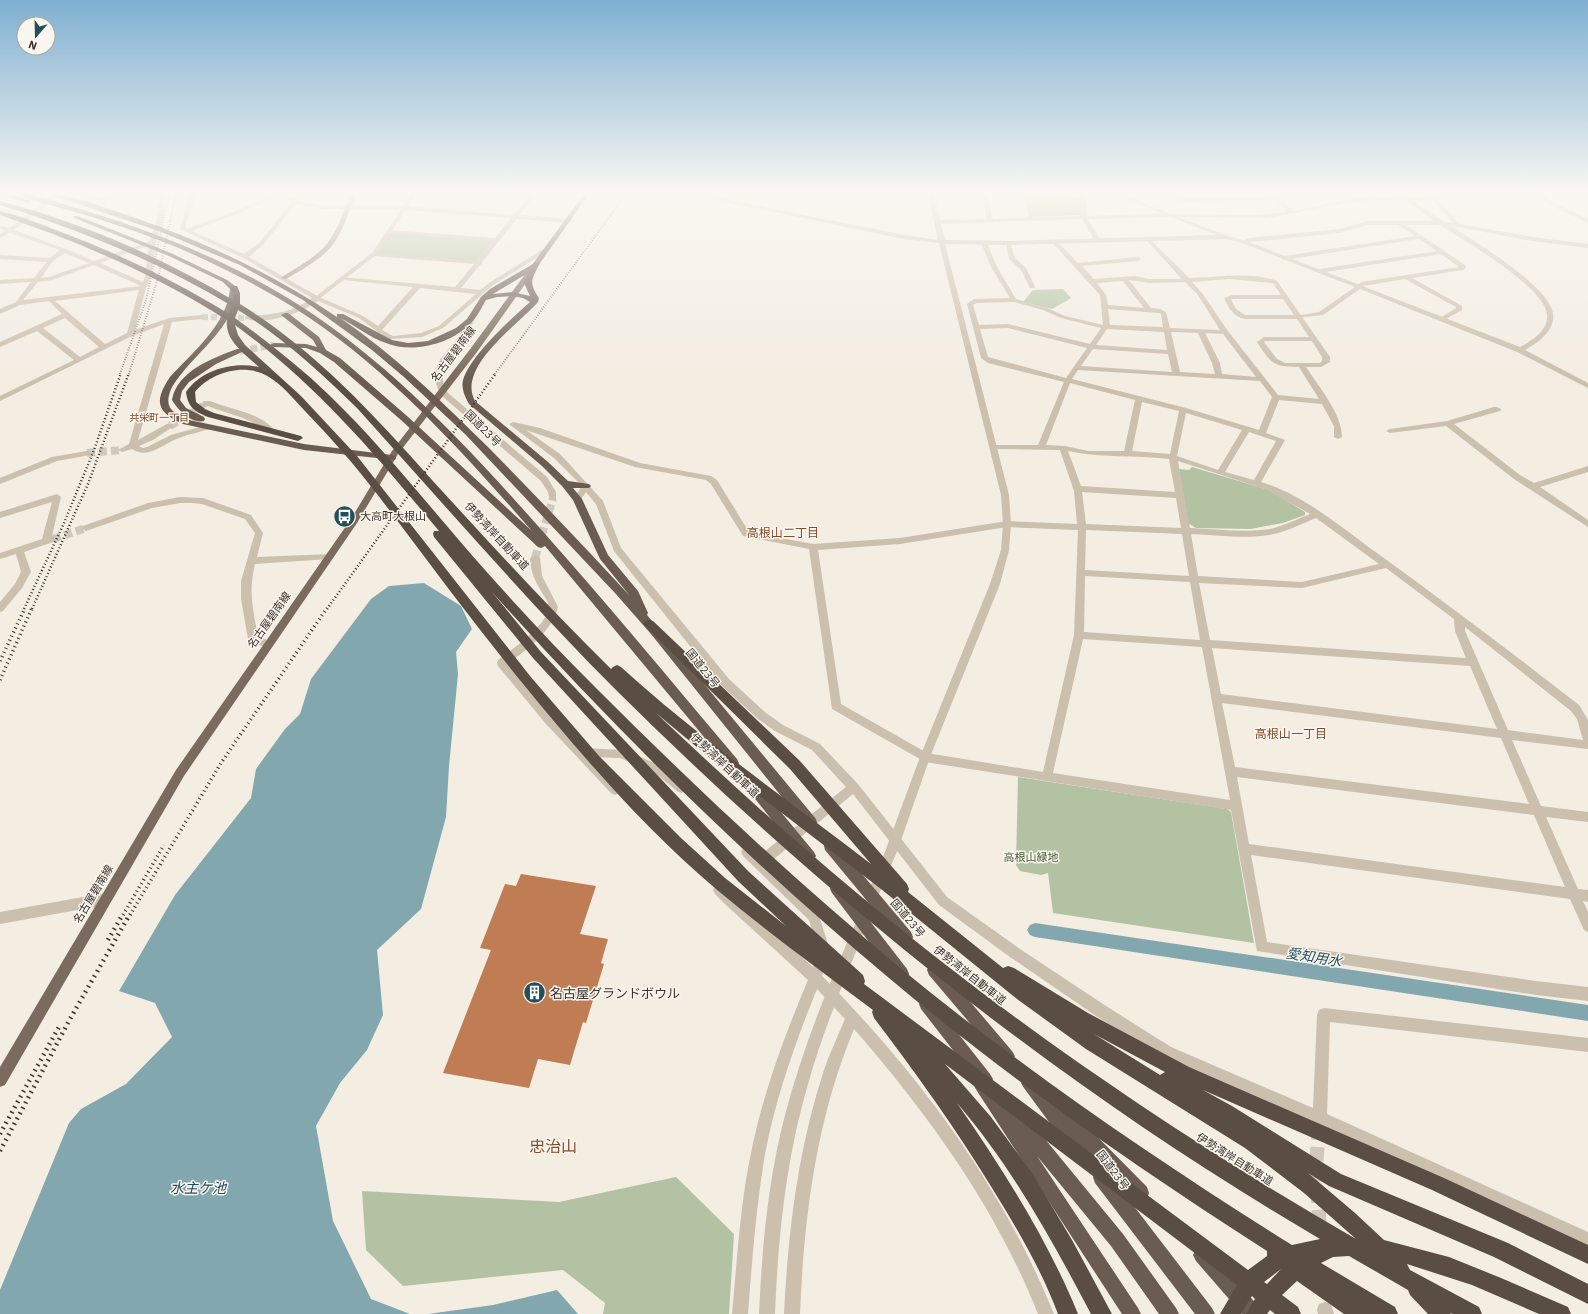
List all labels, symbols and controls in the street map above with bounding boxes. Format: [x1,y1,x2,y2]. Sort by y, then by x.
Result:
north arrow [16,16,56,56]
text: N [26,37,39,53]
street label: 名古屋碧南線 [428,323,478,385]
street label: 国道23号 [462,407,504,449]
district label: 共栄町一丁目 [129,411,189,424]
street label: 伊勢湾岸自動車道 [462,499,532,573]
bus stop icon: 大高町大根山 [332,503,358,529]
place label: 大高町大根山 [360,509,426,523]
district label: 高根山二丁目 [747,525,819,540]
street label: 名古屋碧南線 [244,589,294,651]
street label: 国道23号 [683,646,723,690]
district label: 高根山一丁目 [1255,726,1327,741]
street label: 伊勢湾岸自動車道 [688,730,762,800]
park label: 高根山緑地 [1004,850,1059,864]
street label: 名古屋碧南線 [70,862,116,926]
street label: 国道23号 [888,896,928,940]
street label: 伊勢湾岸自動車道 [931,942,1009,1008]
water label: 愛知用水 [1285,944,1345,971]
building icon: 名古屋グランドボウル [522,980,548,1006]
place label: 名古屋グランドボウル [550,985,680,1002]
street label: 伊勢湾岸自動車道 [1194,1130,1276,1188]
district label: 忠治山 [529,1136,577,1156]
street label: 国道23号 [1094,1147,1132,1193]
water label: 水主ケ池 [170,1179,228,1197]

